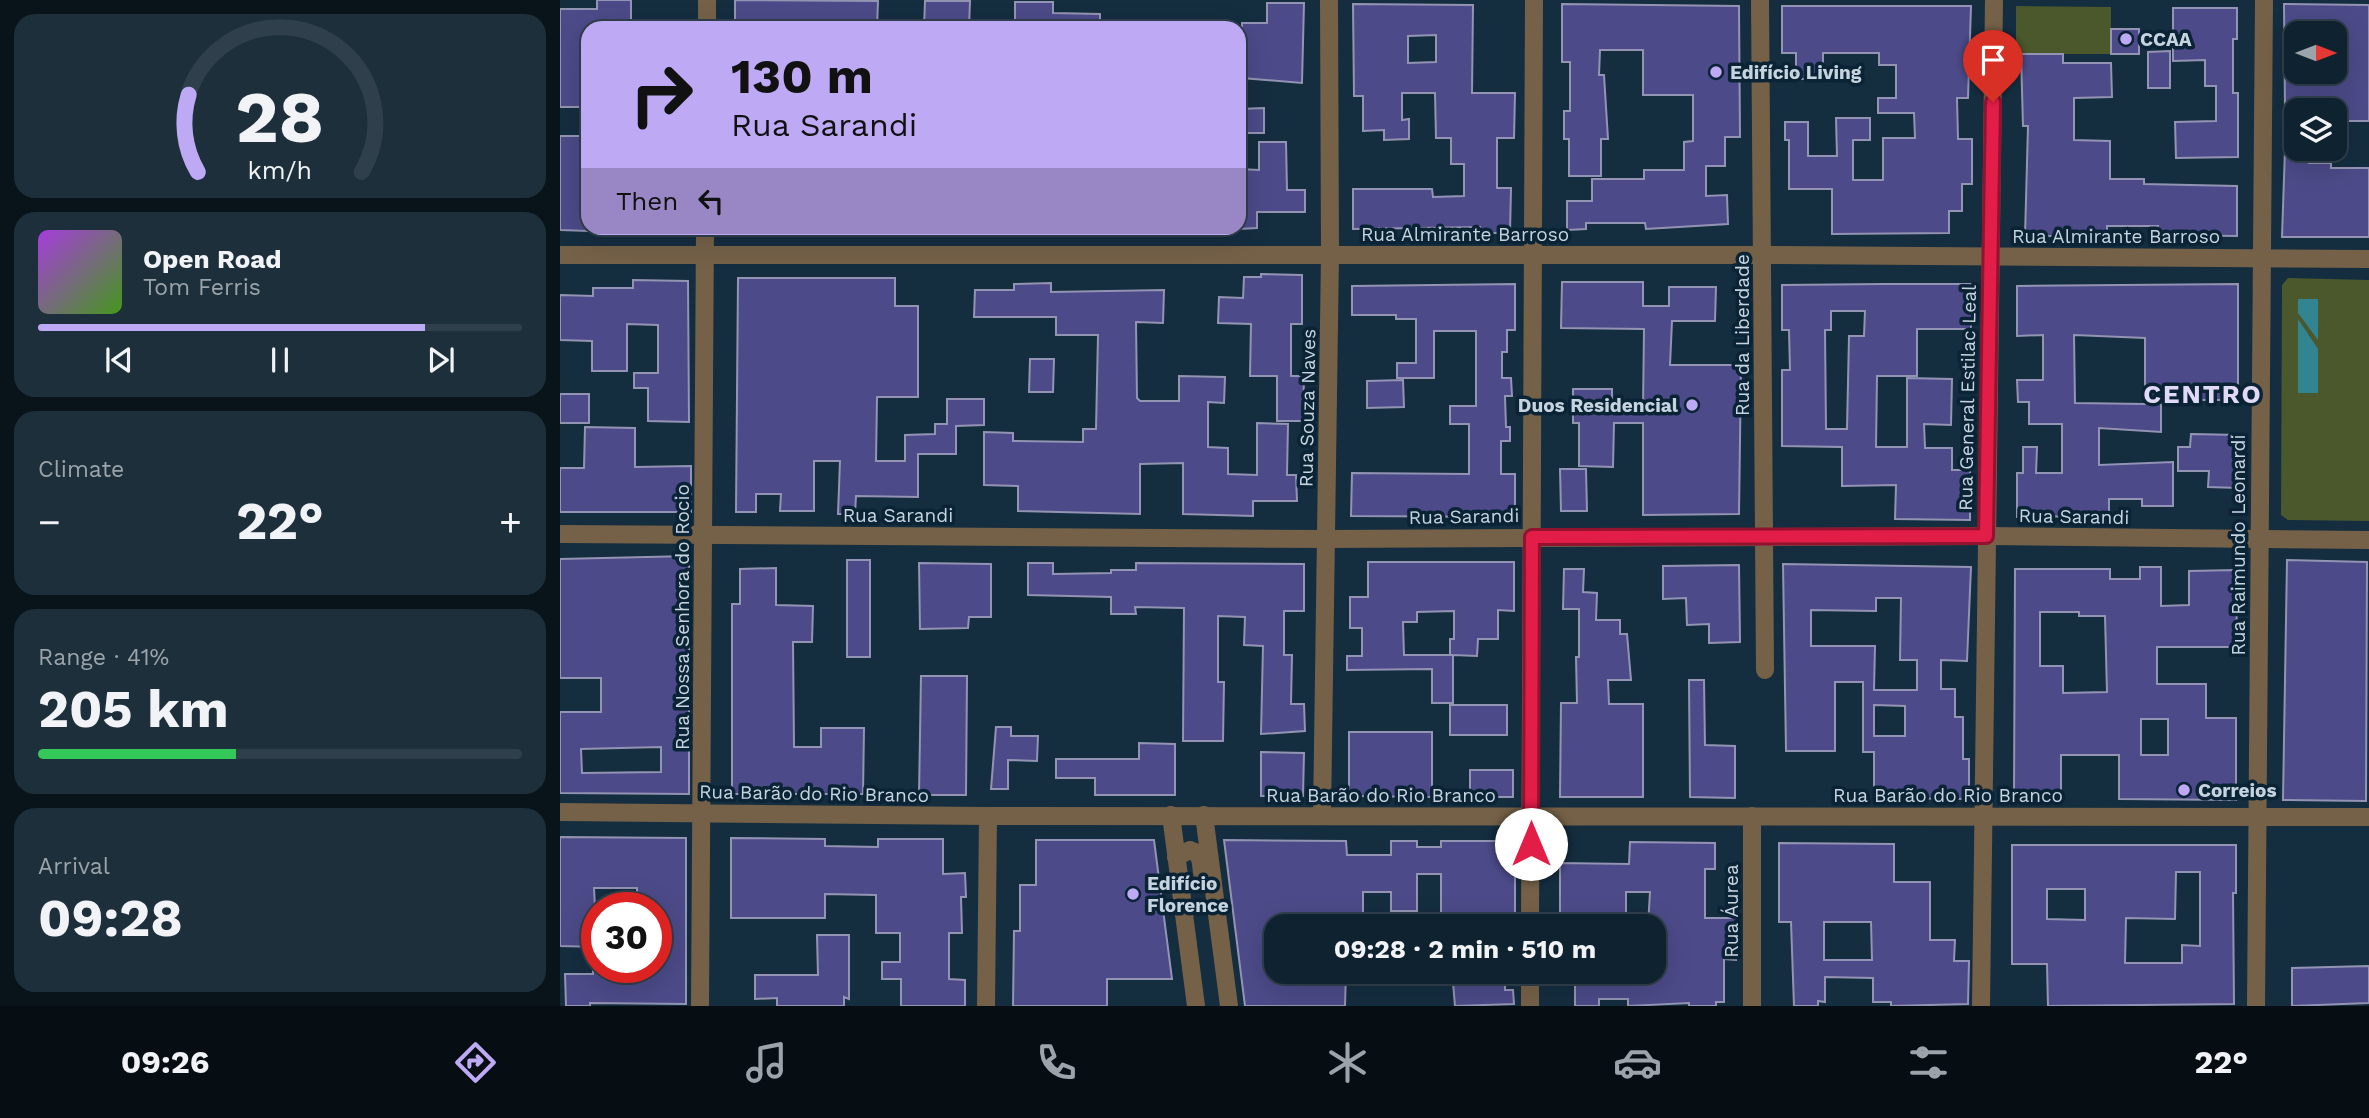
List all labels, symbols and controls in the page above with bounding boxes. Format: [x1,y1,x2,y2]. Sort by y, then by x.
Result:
north arrow [2284,21,2347,84]
map controls [2284,21,2347,161]
place label: CCAA [2140,28,2192,51]
pin [1963,30,2023,102]
marker: CCAA [2118,31,2134,47]
icon: arrive [1974,41,2012,79]
text: 130 m [731,47,873,105]
icon: right [616,49,707,140]
place label: Edifício Living [1730,61,1862,84]
marker: Edifício Living [1708,64,1724,80]
text: 28 [235,75,325,161]
button: layers [2284,98,2347,161]
text: Rua Sarandi [731,106,917,144]
text: km/h [248,156,312,185]
icon: left [692,182,730,220]
text: Then [616,186,678,216]
street label: Rua Almirante Barroso [1361,223,1569,246]
street label: Rua Almirante Barroso [2012,225,2220,248]
text: Open Road [143,244,281,274]
street label: Rua da Liberdade [1731,254,1754,416]
text: Tom Ferris [143,274,261,301]
street label: Rua General Estilac Leal [1954,285,1981,511]
street label: Rua Souza Naves [1295,329,1320,487]
icon: previous [100,341,138,379]
icon: pause [261,341,299,379]
icon: next [422,341,460,379]
district label: CENTRO [2143,379,2263,409]
place label: Duos Residencial [1518,394,1679,417]
marker: Duos Residencial [1684,397,1700,413]
street label: Rua Raimundo Leonardi [2227,434,2250,656]
text: Climate [38,456,124,483]
street label: Rua Nossa Senhora do Rocio [671,484,694,750]
text: 22° [236,491,324,552]
text: − [38,500,61,544]
text: + [499,500,522,544]
street label: Rua Sarandi [843,504,953,527]
street label: Rua Sarandi [1408,504,1520,529]
street label: Rua Sarandi [2018,504,2130,529]
text: Range · 41% [38,644,169,671]
text: 205 km [38,679,229,740]
place label: Correios [2198,779,2277,802]
street label: Rua Barão do Rio Branco [699,780,929,807]
marker: Correios [2176,782,2192,798]
street label: Rua Barão do Rio Branco [1266,784,1496,807]
street label: Rua Barão do Rio Branco [1833,784,2063,807]
position arrow [1494,807,1568,881]
text: Arrival [38,853,110,880]
street label: Rua Áurea [1720,864,1743,958]
place label: Edifício Florence [1147,872,1229,917]
marker: Edifício Florence [1125,886,1141,902]
text: 09:28 [38,888,183,949]
speed limit sign: 30 [581,892,672,983]
text: 09:28 · 2 min · 510 m [1334,934,1596,964]
icon: directions [451,1038,500,1087]
icon: music [742,1038,791,1087]
icon: phone [1032,1038,1081,1087]
icon: climate [1323,1038,1372,1087]
icon: car [1613,1038,1662,1087]
icon: filters [1904,1038,1953,1087]
text: 09:26 [121,1043,210,1081]
text: 22° [2194,1043,2248,1081]

